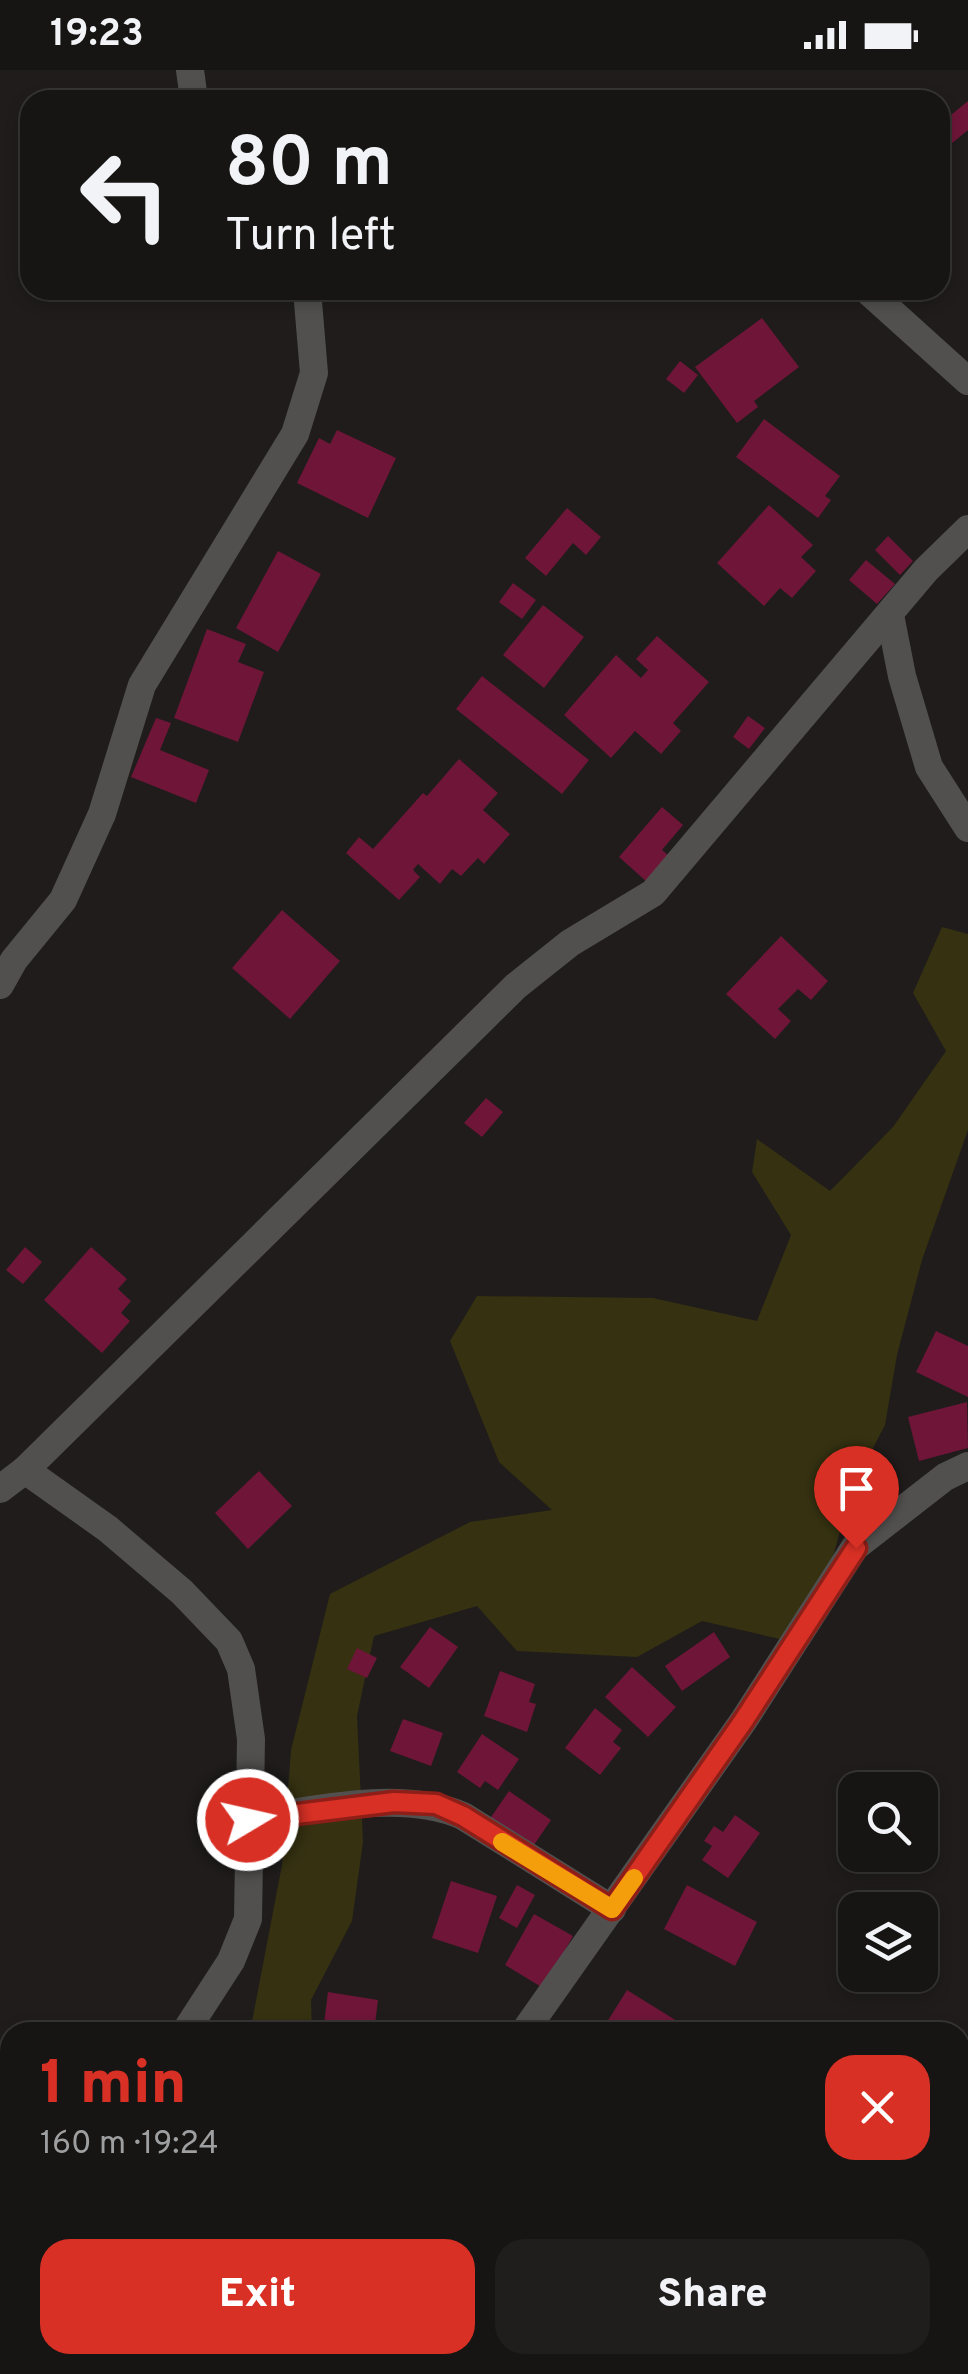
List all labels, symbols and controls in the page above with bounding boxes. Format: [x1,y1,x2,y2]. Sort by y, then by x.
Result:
text: 19:23 [50,11,144,60]
text: 80 m [225,122,393,211]
icon: left [60,130,190,260]
text: Turn left [225,209,396,266]
pin [814,1446,899,1549]
icon: arrive [829,1461,884,1516]
position arrow [196,1768,300,1872]
map controls [838,1772,938,1992]
button: search [838,1772,938,1872]
button: layers [838,1892,938,1992]
text: 1 min [40,2049,187,2125]
button: close [825,2055,930,2160]
text: 160 m · 19:24 [40,2125,219,2165]
button: Exit [40,2239,475,2354]
button: Share [495,2239,930,2354]

